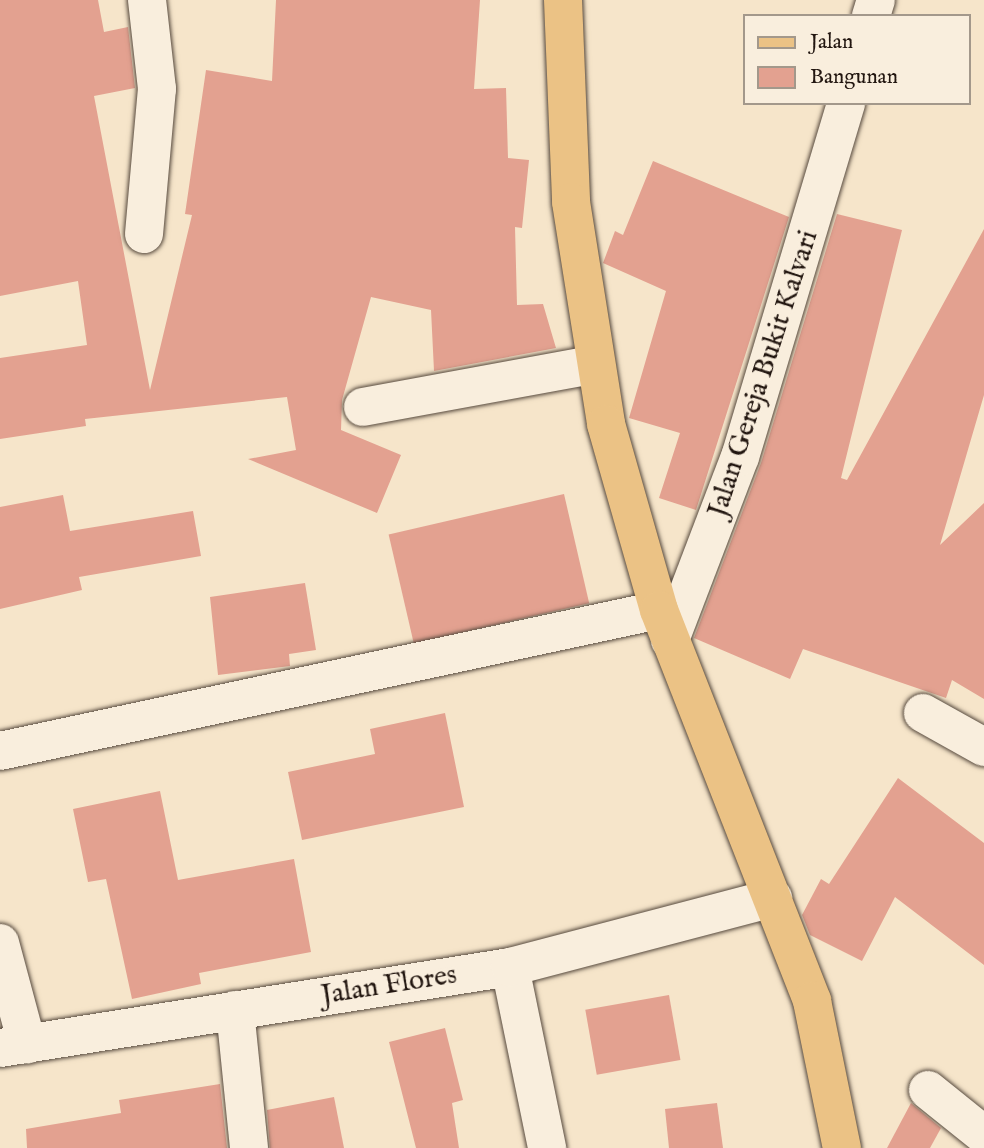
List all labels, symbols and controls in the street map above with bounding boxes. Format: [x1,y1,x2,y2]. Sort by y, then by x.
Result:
legend [743,14,970,105]
text: Jalan [810,29,853,56]
text: Bangunan [810,64,898,91]
street label: Jalan Gereja Bukit Kalvari [702,226,826,522]
street label: Jalan Flores [319,959,459,1013]

